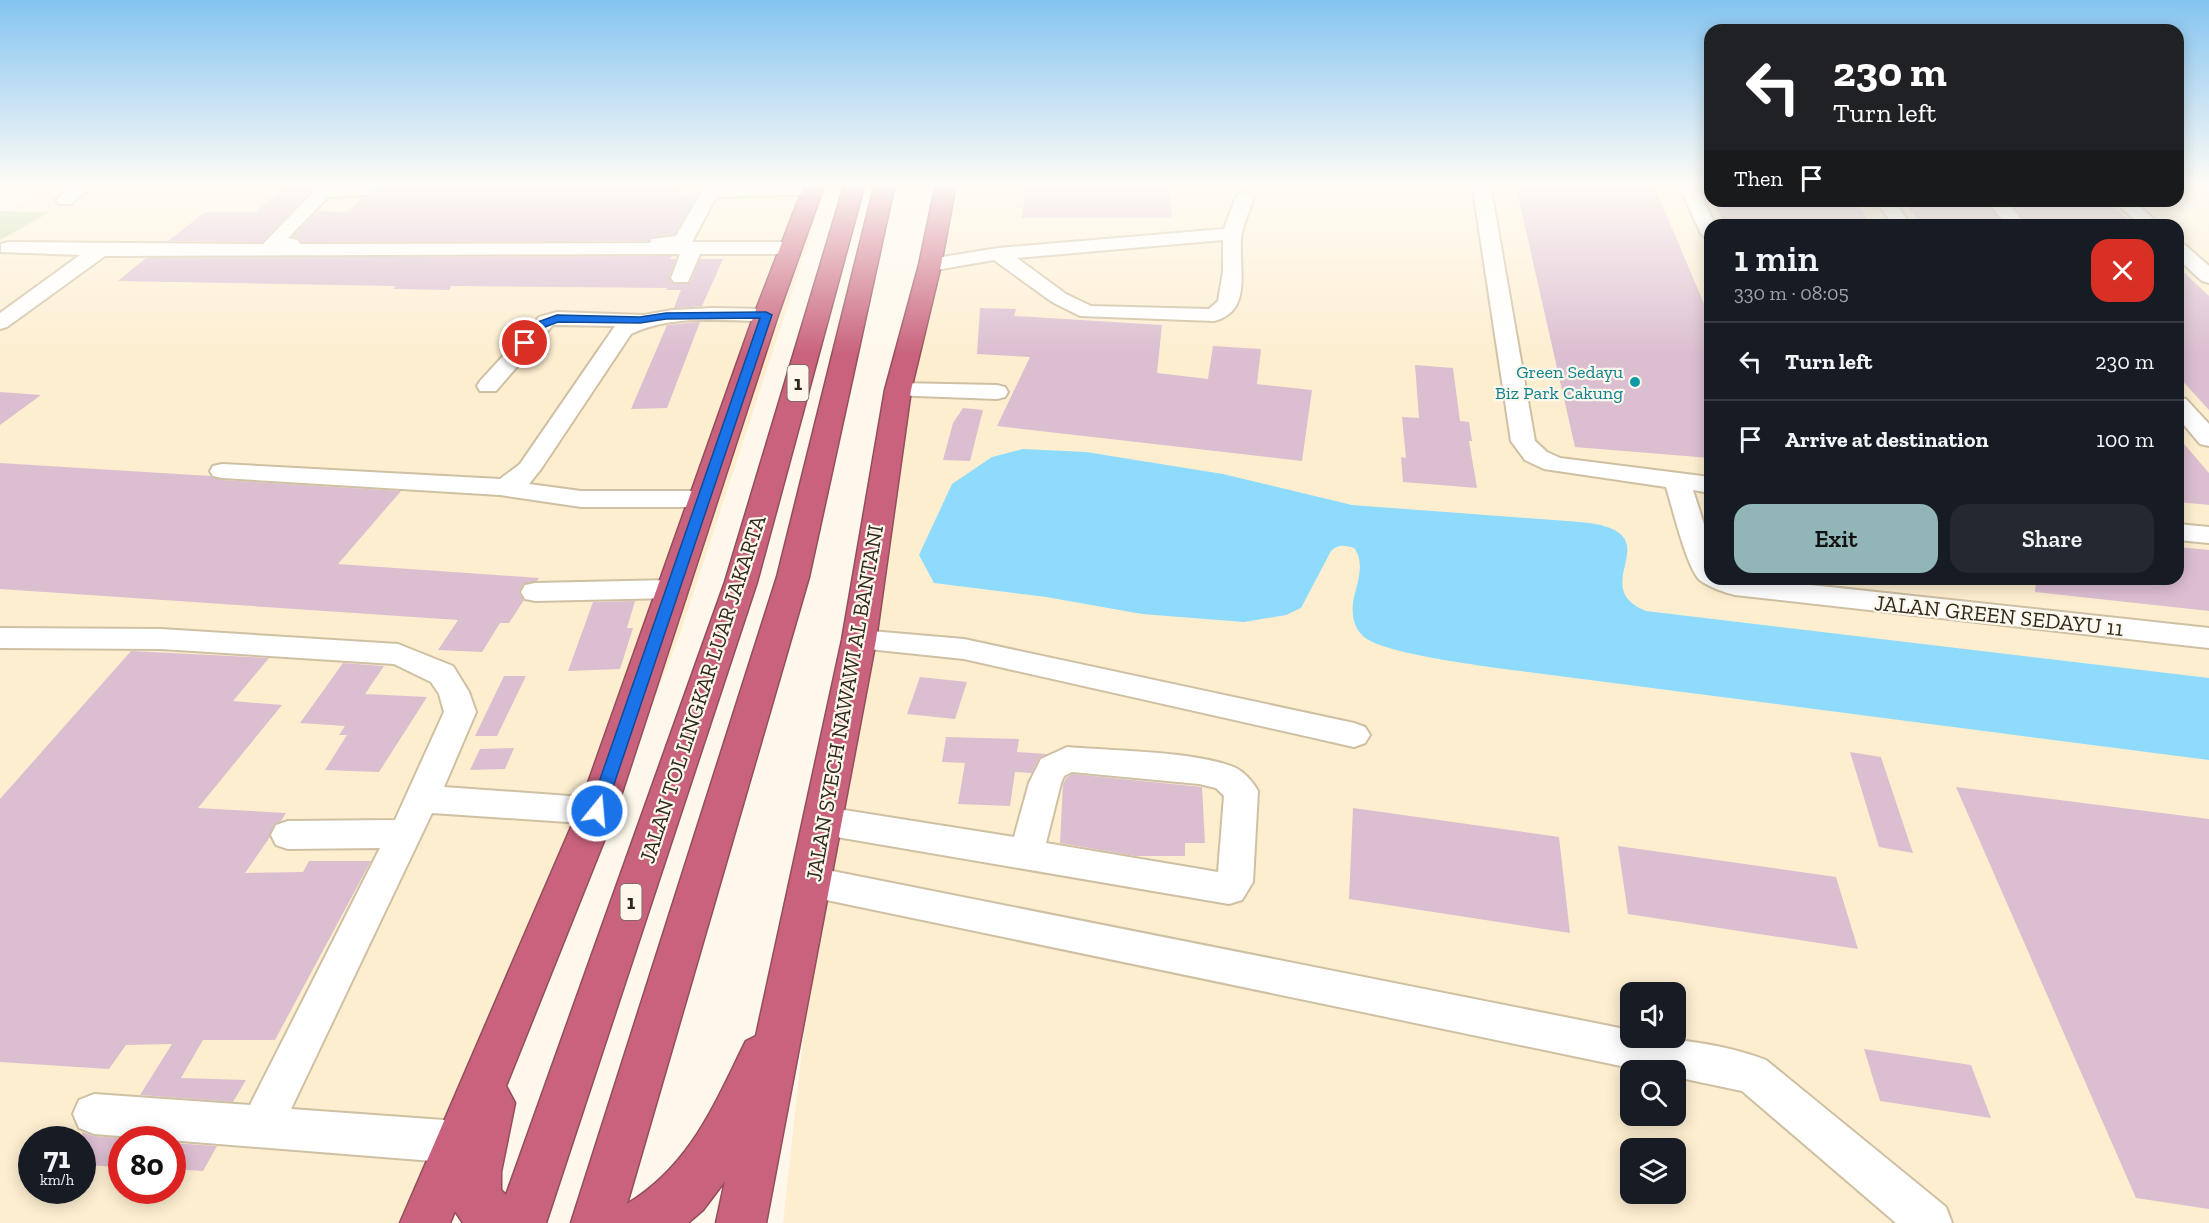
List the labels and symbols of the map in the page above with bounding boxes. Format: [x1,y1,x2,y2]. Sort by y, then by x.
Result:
pin [499,317,550,368]
place label: Green Sedayu Biz Park Cakung [1495,361,1623,404]
road number: 1 [788,365,808,401]
marker: Green Sedayu Biz Park Cakung [1628,375,1642,389]
street label: JALAN TOL LINGKAR LUAR JAKARTA [633,511,772,867]
street label: JALAN SYECH NAWAWI AL BANTANI [800,523,889,884]
street label: JALAN GREEN SEDAYU 11 [1873,589,2125,642]
position arrow [565,779,629,843]
road number: 1 [620,884,642,920]
speed limit sign: 80 [108,1126,186,1204]

